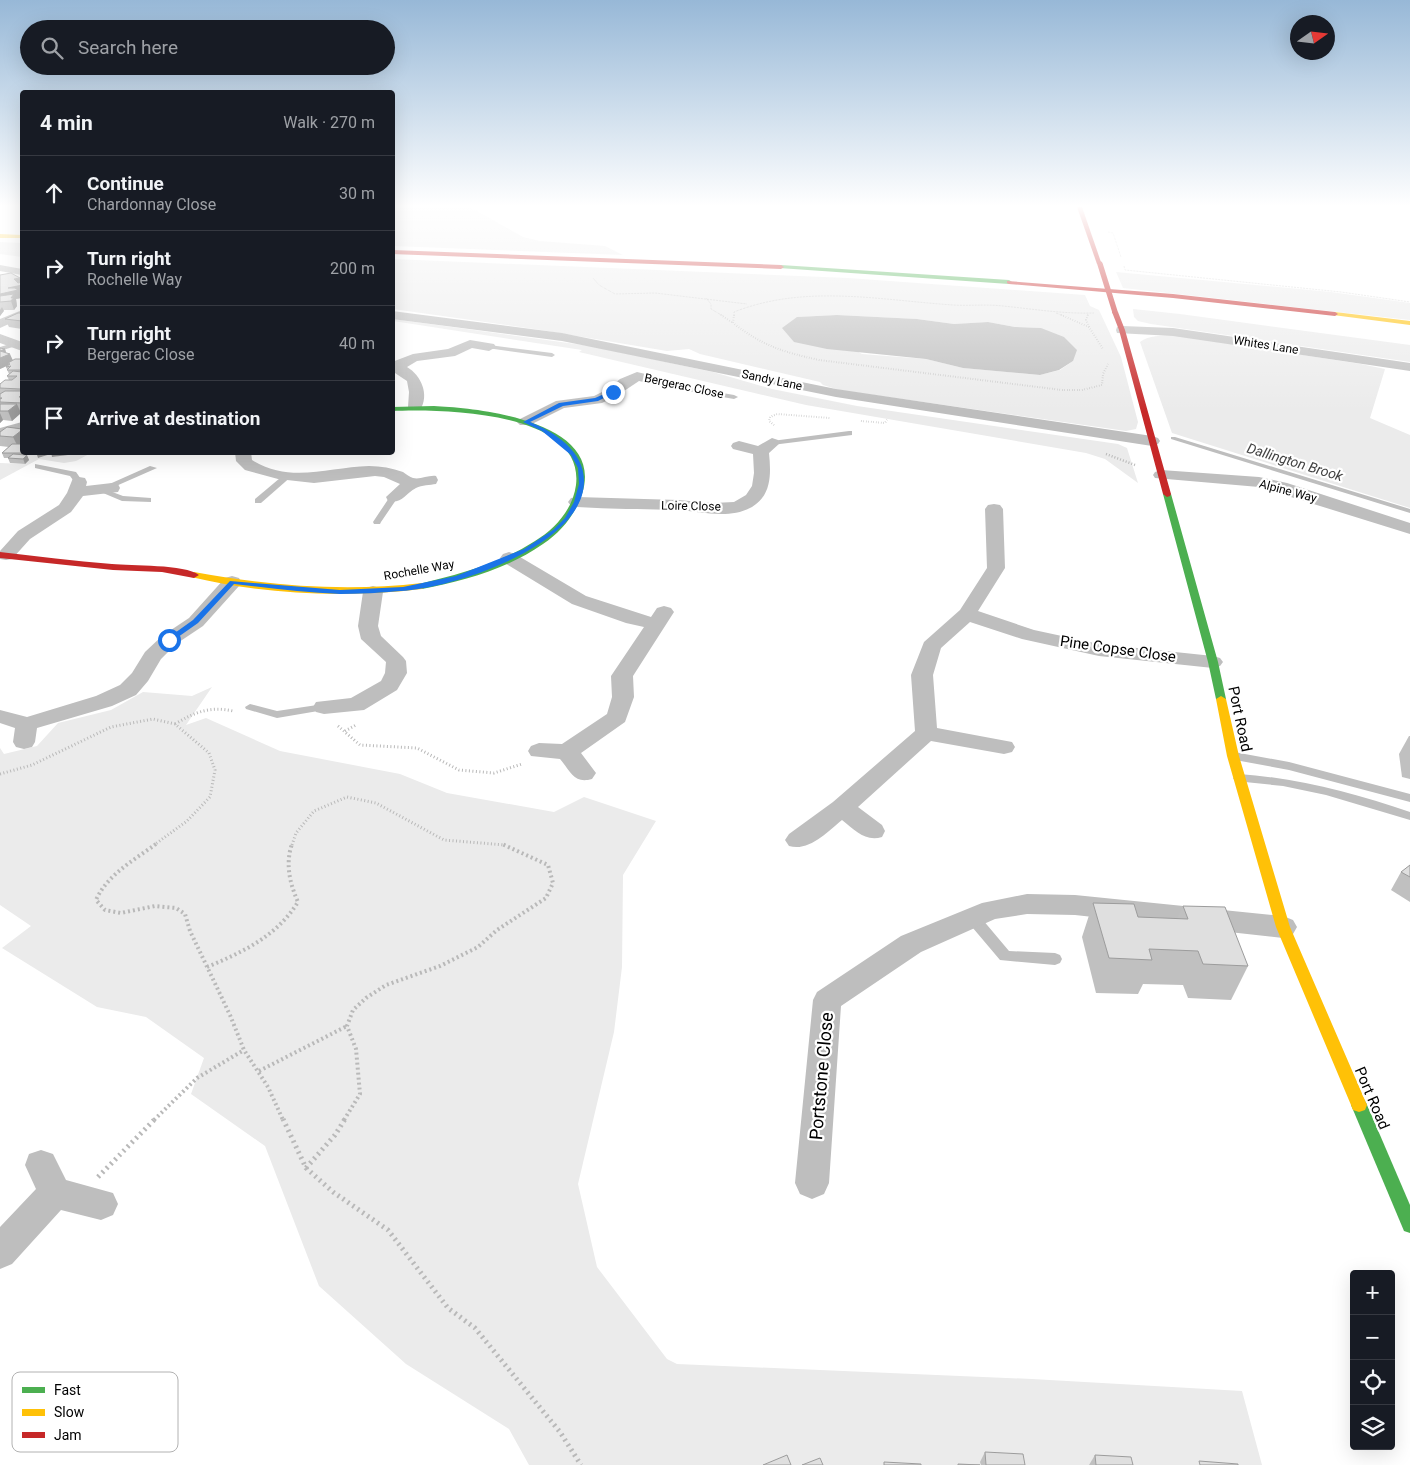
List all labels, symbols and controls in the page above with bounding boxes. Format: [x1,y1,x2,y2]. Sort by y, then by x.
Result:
north arrow [1290,15,1335,60]
search box [20,20,395,75]
icon: search [38,34,66,62]
text: Search here [78,36,178,59]
text: 4 min [40,111,93,135]
text: Walk · 270 m [283,113,375,132]
text: Continue [87,172,164,195]
icon: ahead [40,179,68,207]
text: 30 m [339,184,375,203]
text: Chardonnay Close [87,195,216,214]
text: Turn right [87,247,171,270]
icon: right [40,254,68,282]
text: 200 m [330,259,375,278]
text: Rochelle Way [87,270,182,289]
text: Turn right [87,322,171,345]
icon: right [40,329,68,357]
street label: Whites Lane [1232,333,1300,357]
text: 40 m [339,334,375,353]
text: Bergerac Close [87,345,195,364]
street label: Sandy Lane [740,367,804,393]
street label: Bergerac Close [643,371,725,401]
route end [602,381,625,404]
icon: arrive [40,404,68,432]
text: Arrive at destination [87,407,260,430]
water label: Dallington Brook [1245,440,1346,485]
street label: Alpine Way [1258,477,1319,505]
street label: Loire Close [661,498,721,514]
street label: Rochelle Way [383,557,456,583]
route start [158,629,181,652]
street label: Pine Copse Close [1059,632,1177,666]
street label: Port Road [1224,685,1256,753]
street label: Portstone Close [805,1011,837,1141]
street label: Port Road [1351,1064,1393,1132]
map controls [1350,1270,1395,1450]
button: + [1350,1270,1395,1315]
button: − [1350,1315,1395,1360]
button: locate [1350,1360,1395,1405]
legend [12,1372,178,1452]
text: Fast [54,1382,81,1398]
text: Slow [54,1404,85,1420]
button: layers [1350,1405,1395,1450]
text: Jam [54,1427,82,1443]

